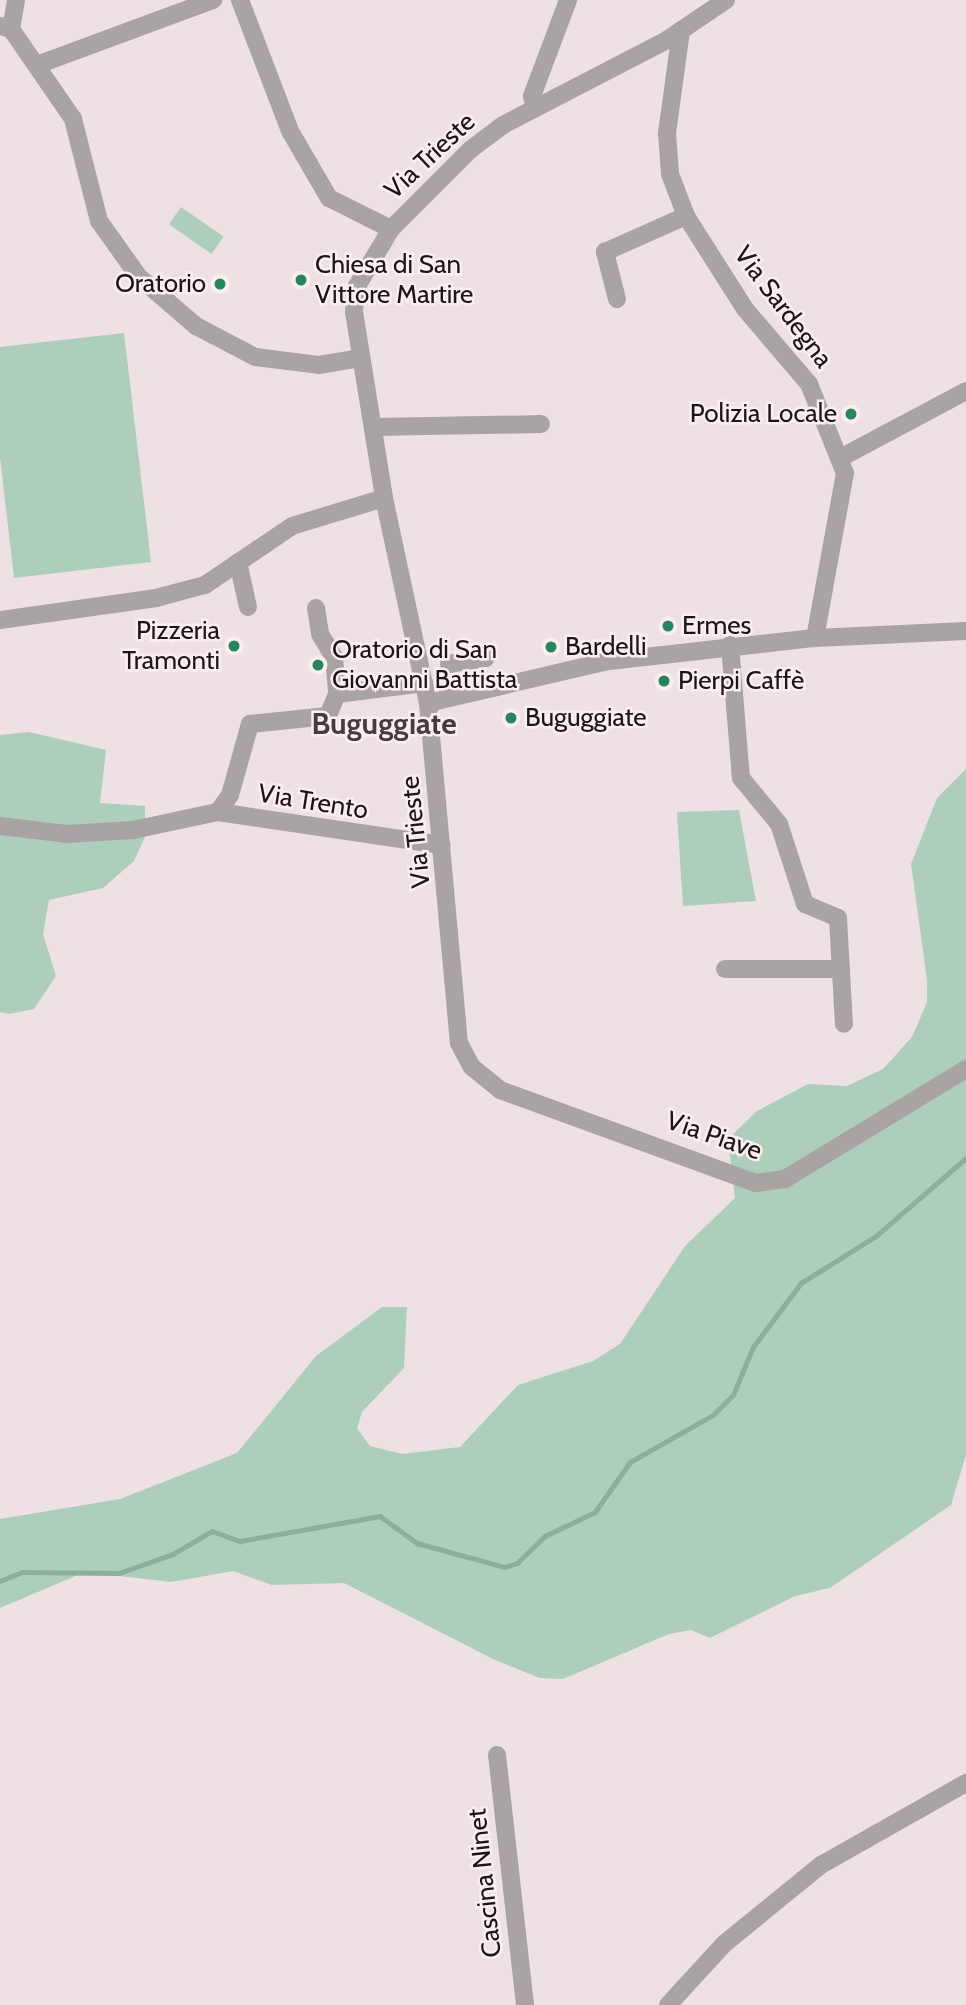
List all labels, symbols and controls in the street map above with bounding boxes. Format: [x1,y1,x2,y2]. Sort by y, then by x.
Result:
street label: Via Trieste [378,106,482,206]
street label: Via Sardegna [727,240,839,374]
place label: Chiesa di San Vittore Martire [315,249,473,310]
place label: Oratorio [115,268,206,300]
marker: Chiesa di San Vittore Martire [293,272,309,288]
marker: Oratorio [212,276,228,292]
place label: Polizia Locale [690,398,837,430]
marker: Polizia Locale [843,406,859,422]
place label: Ermes [682,610,751,642]
place label: Pizzeria Tramonti [122,615,220,676]
marker: Ermes [660,618,676,634]
place label: Bardelli [565,631,646,663]
place label: Oratorio di San Giovanni Battista [332,634,517,696]
marker: Pizzeria Tramonti [226,638,242,654]
marker: Bardelli [543,639,559,655]
marker: Oratorio di San Giovanni Battista [310,657,326,673]
place label: Pierpi Caffè [678,665,804,697]
marker: Pierpi Caffè [656,673,672,689]
place label: Buguggiate [525,702,647,734]
district label: Buguggiate [311,706,457,742]
marker: Buguggiate [503,710,519,726]
street label: Via Trieste [395,775,437,889]
street label: Via Trento [256,778,370,826]
street label: Via Piave [662,1105,766,1167]
street label: Cascina Ninet [462,1807,508,1959]

